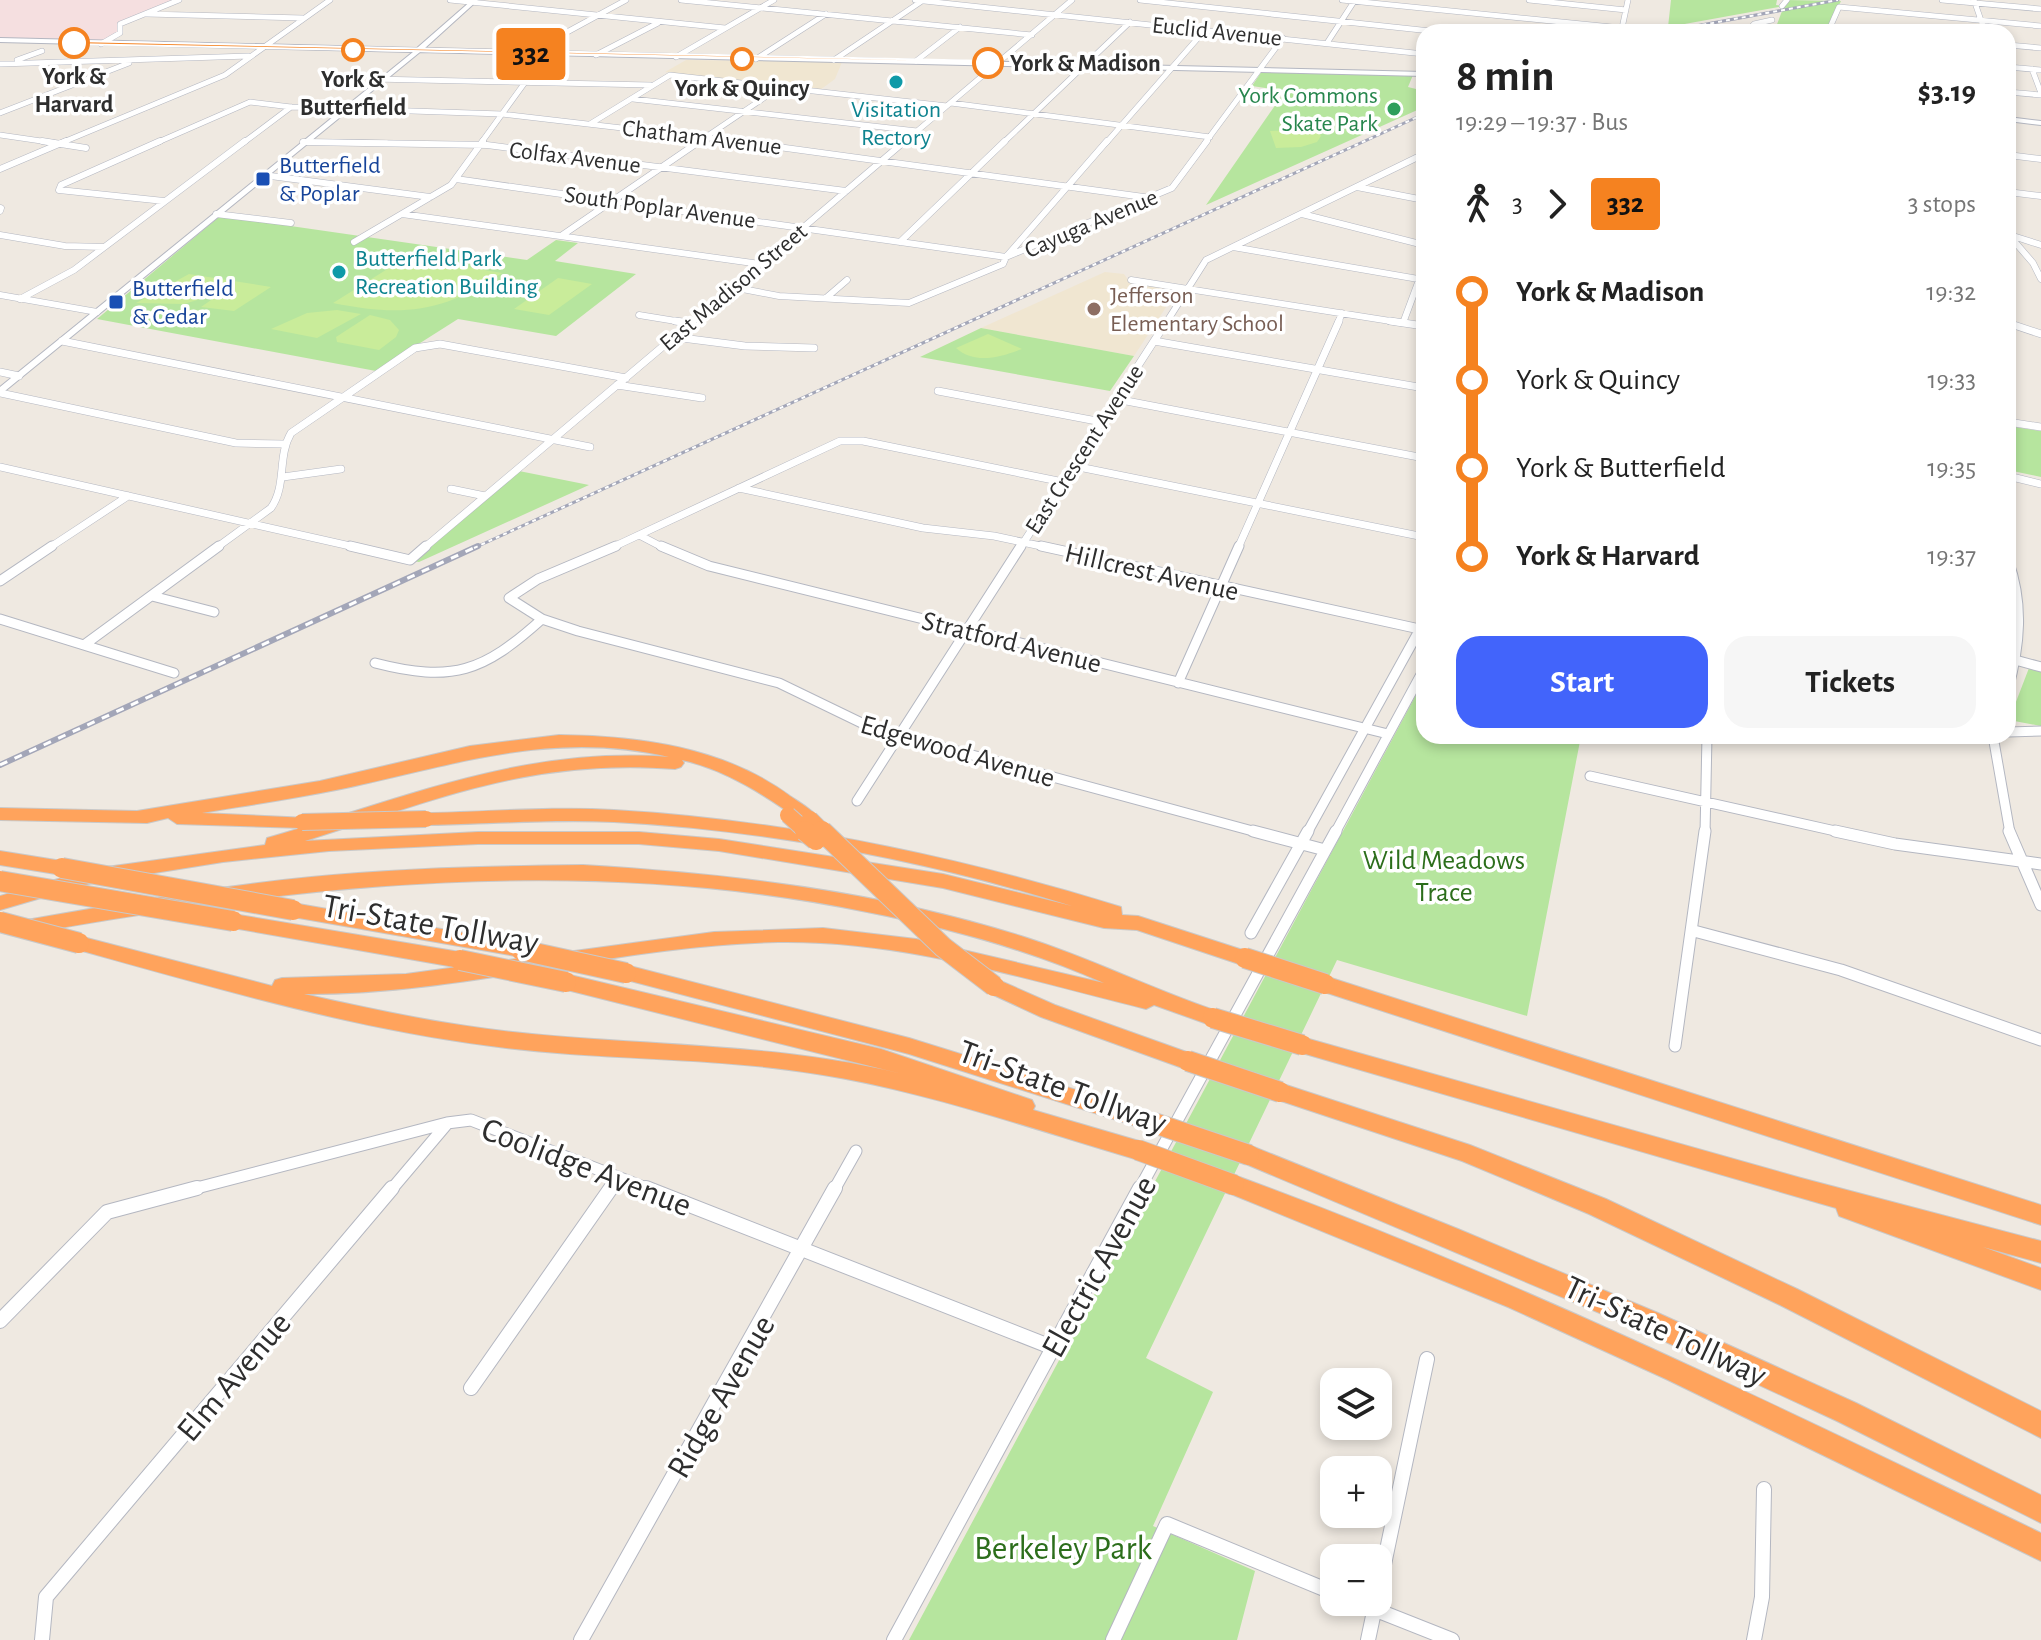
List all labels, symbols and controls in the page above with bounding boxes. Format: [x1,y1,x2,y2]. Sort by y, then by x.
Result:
street label: Euclid Avenue [1151,13,1283,51]
marker: York & Harvard [59,28,89,58]
line badge: 332 [485,28,577,80]
marker: York & Butterfield [342,39,364,61]
text: 332 [512,40,550,68]
marker: York & Quincy [731,48,753,70]
marker: York & Madison [973,48,1003,78]
place label: York & Madison [1010,52,1161,76]
text: 8 min [1456,55,1555,99]
place label: York & Harvard [35,65,114,117]
place label: York & Butterfield [300,68,407,120]
marker: Visitation Rectory [887,73,905,91]
place label: York & Quincy [675,77,810,101]
text: $3.19 [1917,77,1976,107]
place label: York Commons Skate Park [1238,84,1378,136]
place label: Visitation Rectory [851,98,941,150]
marker: York Commons Skate Park [1385,100,1403,118]
text: 19:29 – 19:37 · Bus [1456,109,1628,135]
street label: Chatham Avenue [621,116,783,160]
street label: Colfax Avenue [508,138,642,178]
place label: Butterfield & Poplar [279,154,381,206]
marker: Butterfield & Poplar [254,170,272,188]
icon: walk [1456,182,1500,226]
icon: forward [1535,182,1579,226]
street label: South Poplar Avenue [563,183,757,233]
street label: Cayuga Avenue [1021,185,1162,263]
text: 332 [1607,190,1644,218]
text: 3 [1512,191,1523,217]
text: 3 stops [1908,191,1976,217]
street label: East Madison Street [655,219,812,356]
place label: Butterfield Park Recreation Building [355,247,538,299]
marker: Butterfield Park Recreation Building [330,263,348,281]
place label: Butterfield & Cedar [132,277,234,329]
text: York & Madison [1516,277,1704,307]
text: 19:32 [1926,279,1976,305]
place label: Jefferson Elementary School [1110,284,1284,336]
marker: Butterfield & Cedar [107,293,125,311]
marker: Jefferson Elementary School [1085,300,1103,318]
street label: East Crescent Avenue [1021,361,1148,539]
text: York & Quincy [1516,365,1680,395]
text: 19:33 [1927,367,1976,393]
text: York & Butterfield [1516,453,1726,483]
text: 19:35 [1927,455,1976,481]
street label: Hillcrest Avenue [1062,539,1241,607]
text: York & Harvard [1516,541,1699,571]
text: 19:37 [1927,543,1976,569]
street label: Stratford Avenue [919,607,1104,679]
button: Start [1456,636,1708,728]
button: Tickets [1724,636,1976,728]
street label: Edgewood Avenue [857,711,1058,793]
park label: Wild Meadows Trace [1363,847,1525,907]
street label: Tri-State Tollway [320,889,542,961]
street label: Tri-State Tollway [954,1035,1171,1141]
street label: Coolidge Avenue [477,1112,696,1223]
street label: Electric Avenue [1036,1171,1163,1363]
street label: Tri-State Tollway [1559,1270,1772,1394]
street label: Elm Avenue [171,1306,298,1448]
street label: Ridge Avenue [662,1310,782,1484]
map controls [1320,1368,1392,1616]
button: layers [1320,1368,1392,1440]
button: + [1320,1456,1392,1528]
park label: Berkeley Park [974,1532,1153,1566]
button: − [1320,1544,1392,1616]

